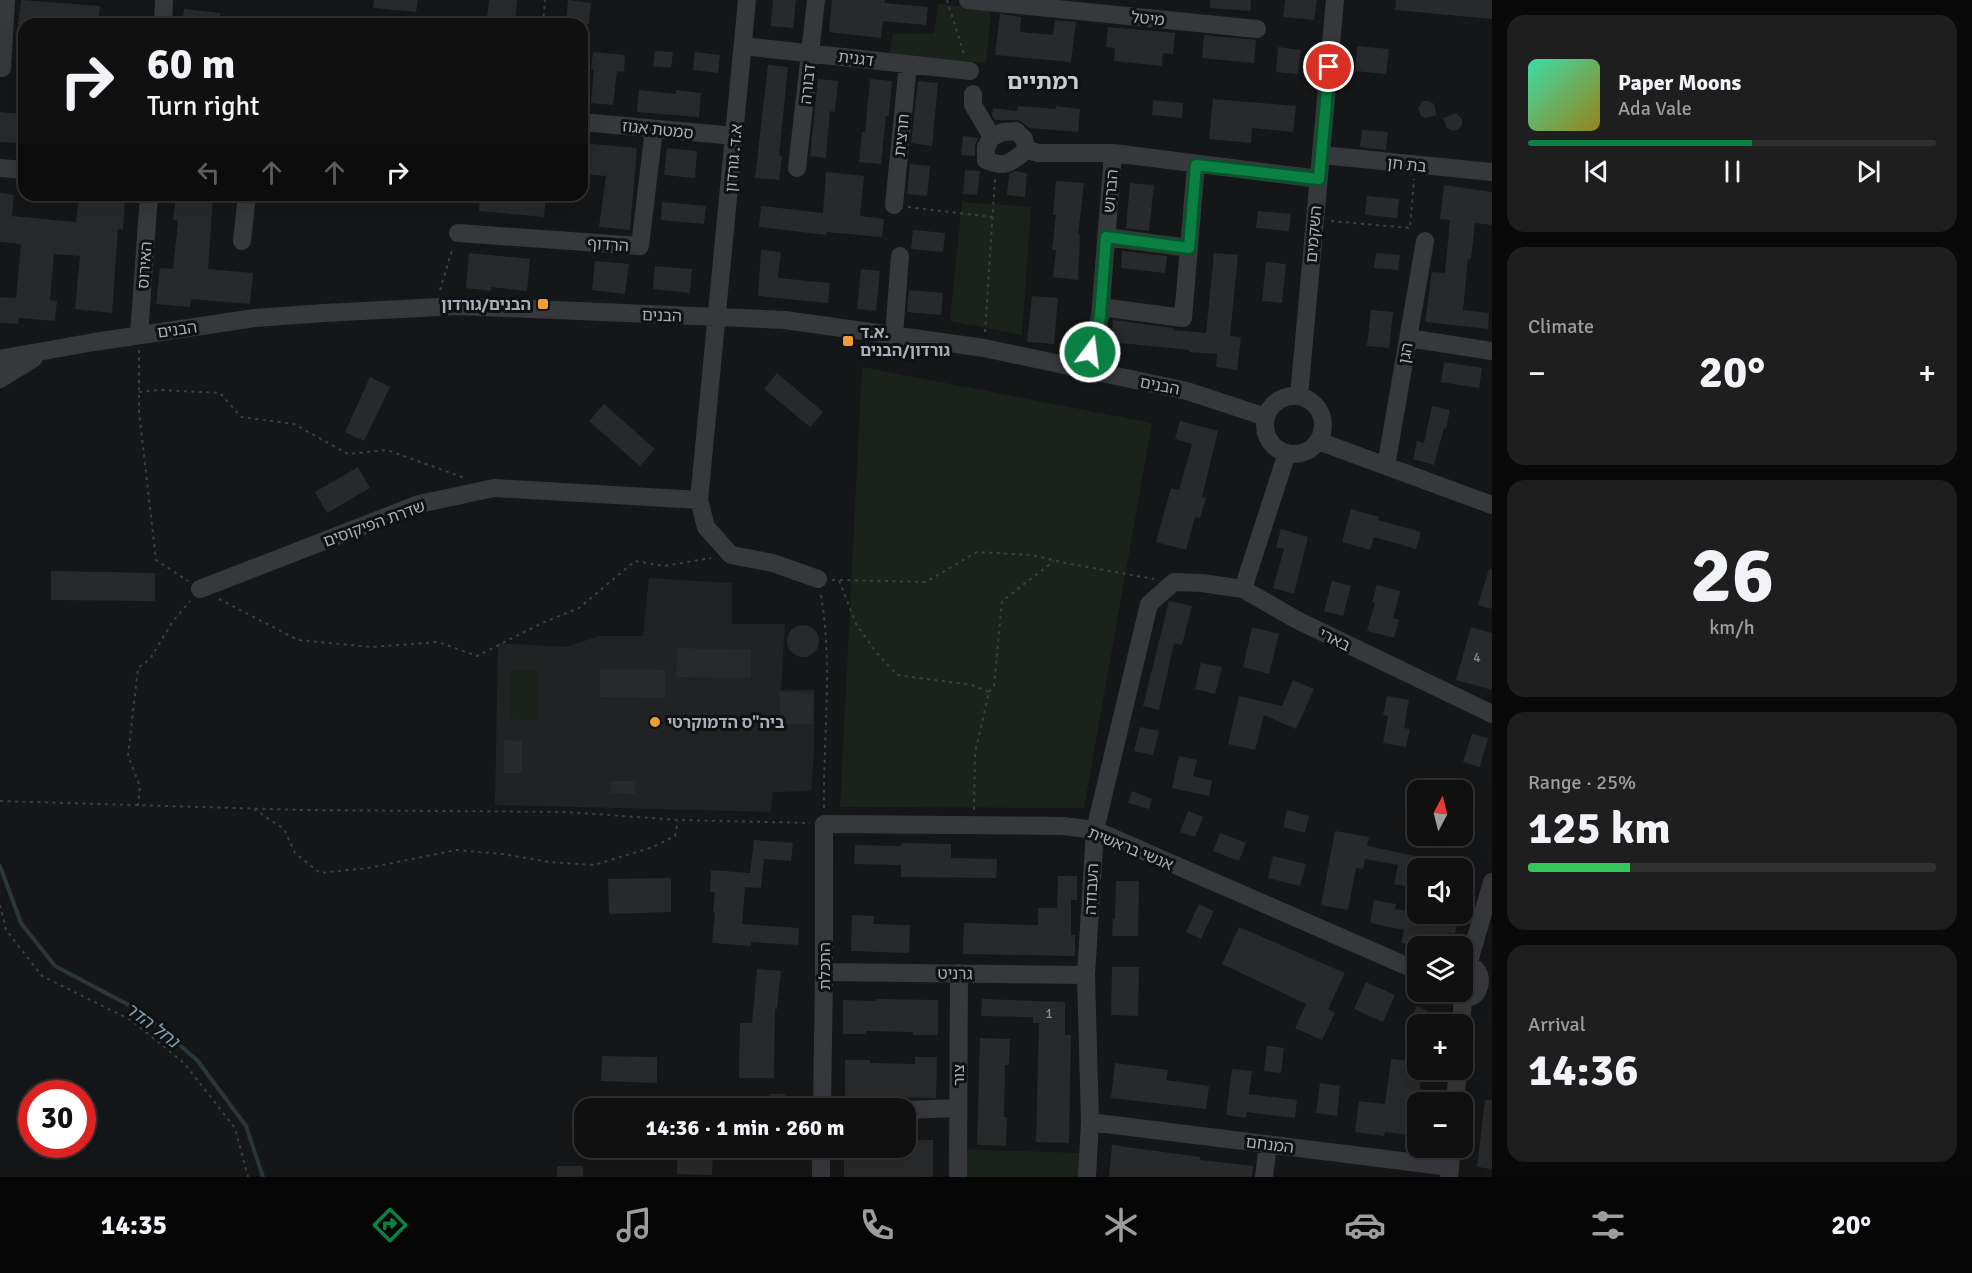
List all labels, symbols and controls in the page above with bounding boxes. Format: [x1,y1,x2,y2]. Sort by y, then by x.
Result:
street label: מיטל [1130,7,1166,31]
text: 60 m [147,39,236,90]
pin [1303,41,1354,92]
icon: right [48,42,126,120]
street label: דגנית [837,47,875,71]
icon: arrive [1312,50,1345,83]
street label: דבורה [796,63,820,105]
district label: רמתיים [1007,68,1079,95]
text: Paper Moons [1618,69,1741,96]
text: Turn right [147,90,260,123]
text: Ada Vale [1618,96,1692,121]
street label: חרצית [890,113,914,157]
street label: סמטת אגוז [621,116,695,144]
street label: א.ד. גורדון [721,123,747,193]
street label: בת חן [1386,153,1428,177]
icon: previous [1580,155,1613,188]
icon: pause [1716,155,1749,188]
icon: next [1852,155,1885,188]
icon: left [192,156,225,189]
icon: ahead [255,156,288,189]
icon: ahead [318,156,351,189]
icon: right [381,156,414,189]
street label: הברוש [1099,168,1123,214]
street label: השקמים [1302,205,1326,264]
street label: הרדוף [586,234,629,256]
street label: האירוס [133,241,157,289]
place label: הבנים/גורדון [441,295,531,315]
marker: הבנים/גורדון [536,297,550,311]
street label: הבנים [642,305,682,327]
text: Climate [1528,314,1594,339]
street label: הבנים [156,317,198,343]
position arrow [1058,320,1122,384]
place label: א.ד. גורדון/הבנים [860,323,950,361]
marker: א.ד. גורדון/הבנים [841,334,855,348]
street label: הגן [1394,341,1418,365]
text: 20° [1699,345,1765,400]
text: − [1528,353,1546,394]
text: + [1918,353,1936,394]
street label: הבנים [1138,372,1181,400]
street label: שדרת הפיקוסים [321,496,428,552]
text: 26 [1690,528,1774,624]
text: km/h [1709,615,1755,640]
street label: בארי [1316,624,1353,656]
house number: 4 [1473,649,1481,666]
place label: ביה"ס הדמוקרטי [667,713,785,733]
marker: ביה"ס הדמוקרטי [648,715,662,729]
text: Range · 25% [1528,770,1636,795]
north arrow [1407,780,1473,846]
map controls [1407,780,1473,1158]
text: 125 km [1528,801,1671,856]
street label: אנשי בראשית [1085,823,1176,875]
button: sound [1407,858,1473,924]
street label: העבודה [1081,863,1103,915]
button: layers [1407,936,1473,1002]
street label: התכלת [815,942,835,990]
street label: גרניט [937,964,973,984]
water label: נחל הדר [121,998,184,1053]
house number: 1 [1045,1005,1053,1022]
text: Arrival [1528,1012,1586,1037]
button: + [1407,1014,1473,1080]
text: 14:36 [1528,1043,1638,1098]
street label: צור [949,1064,969,1086]
speed limit sign: 30 [18,1080,96,1158]
button: − [1407,1092,1473,1158]
text: 14:36 · 1 min · 260 m [645,1114,845,1141]
street label: המנחם [1245,1132,1295,1158]
icon: directions [369,1204,411,1246]
icon: music [613,1204,655,1246]
icon: phone [856,1204,898,1246]
icon: climate [1100,1204,1142,1246]
icon: car [1344,1204,1386,1246]
icon: filters [1587,1204,1629,1246]
text: 14:35 [101,1209,167,1242]
text: 20° [1831,1209,1871,1242]

